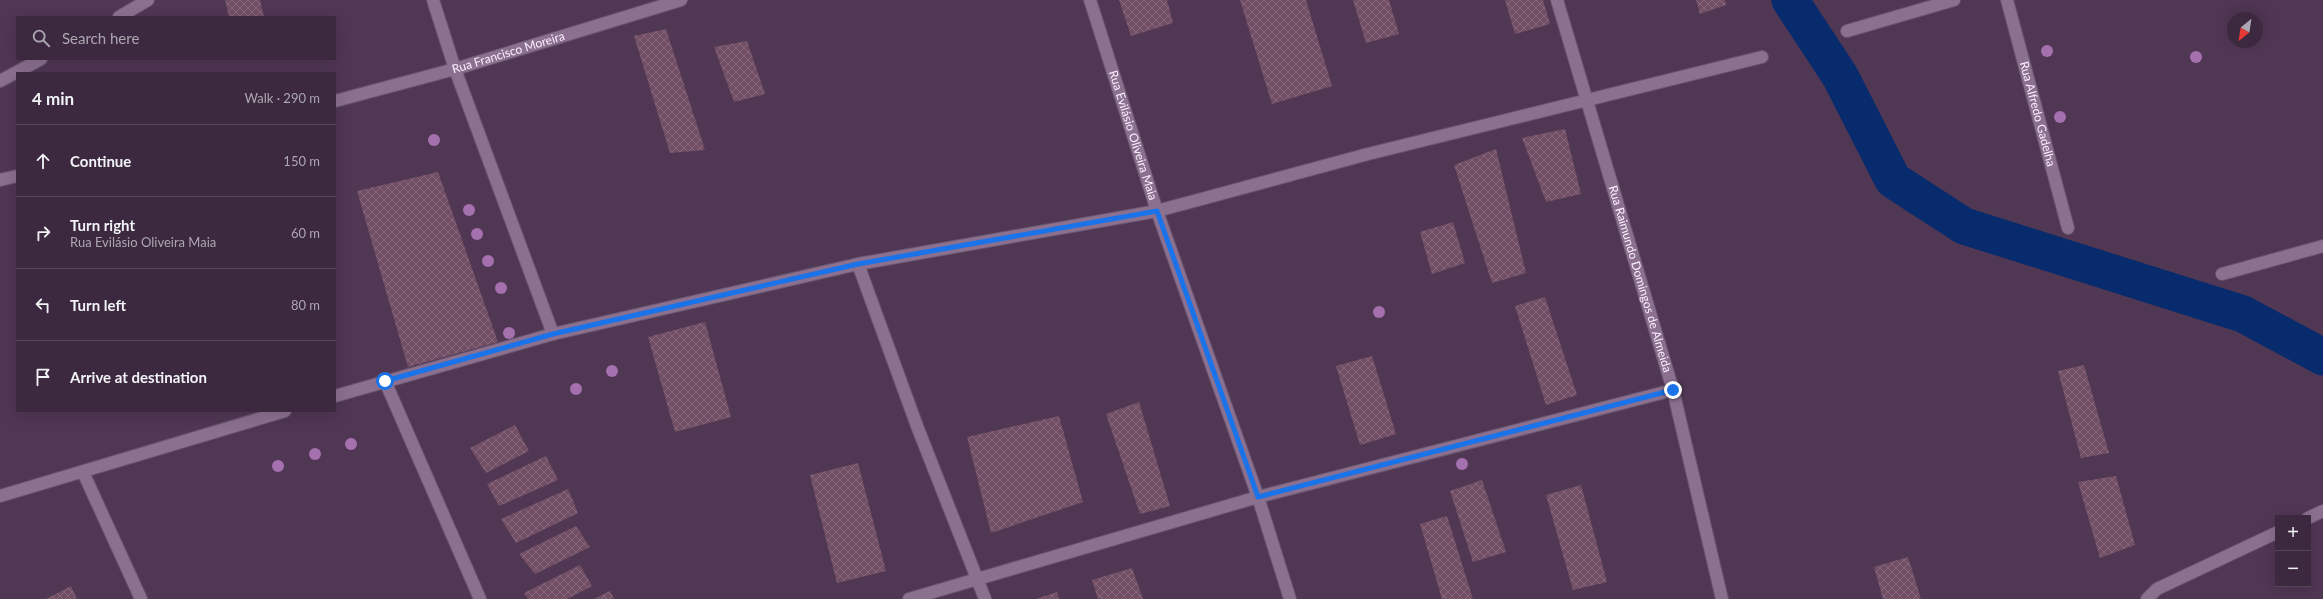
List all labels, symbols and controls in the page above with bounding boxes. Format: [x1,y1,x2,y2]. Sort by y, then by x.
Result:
north arrow [2227,12,2263,48]
search box [16,16,336,60]
icon: search [30,27,52,49]
street label: Rua Francisco Moreira [450,28,566,76]
text: Search here [62,29,139,47]
street label: Rua Alfredo Gadelha [2017,60,2059,168]
street label: Rua Evilásio Oliveira Maia [1106,68,1161,202]
text: 4 min [32,88,74,109]
text: Walk · 290 m [244,90,320,106]
icon: ahead [32,150,54,172]
text: Continue [70,152,131,170]
text: 150 m [283,153,320,169]
street label: Rua Raimundo Domingos de Almeida [1606,184,1675,374]
text: Turn right [70,216,135,234]
icon: right [32,222,54,244]
text: 60 m [291,225,320,241]
text: Rua Evilásio Oliveira Maia [70,234,216,250]
icon: left [32,294,54,316]
text: Turn left [70,296,126,314]
text: 80 m [291,297,320,313]
icon: arrive [32,366,54,388]
text: Arrive at destination [70,368,207,386]
route start [376,372,394,390]
route end [1664,381,1682,399]
map controls [2275,515,2311,587]
button: + [2275,515,2311,551]
button: − [2275,551,2311,587]

